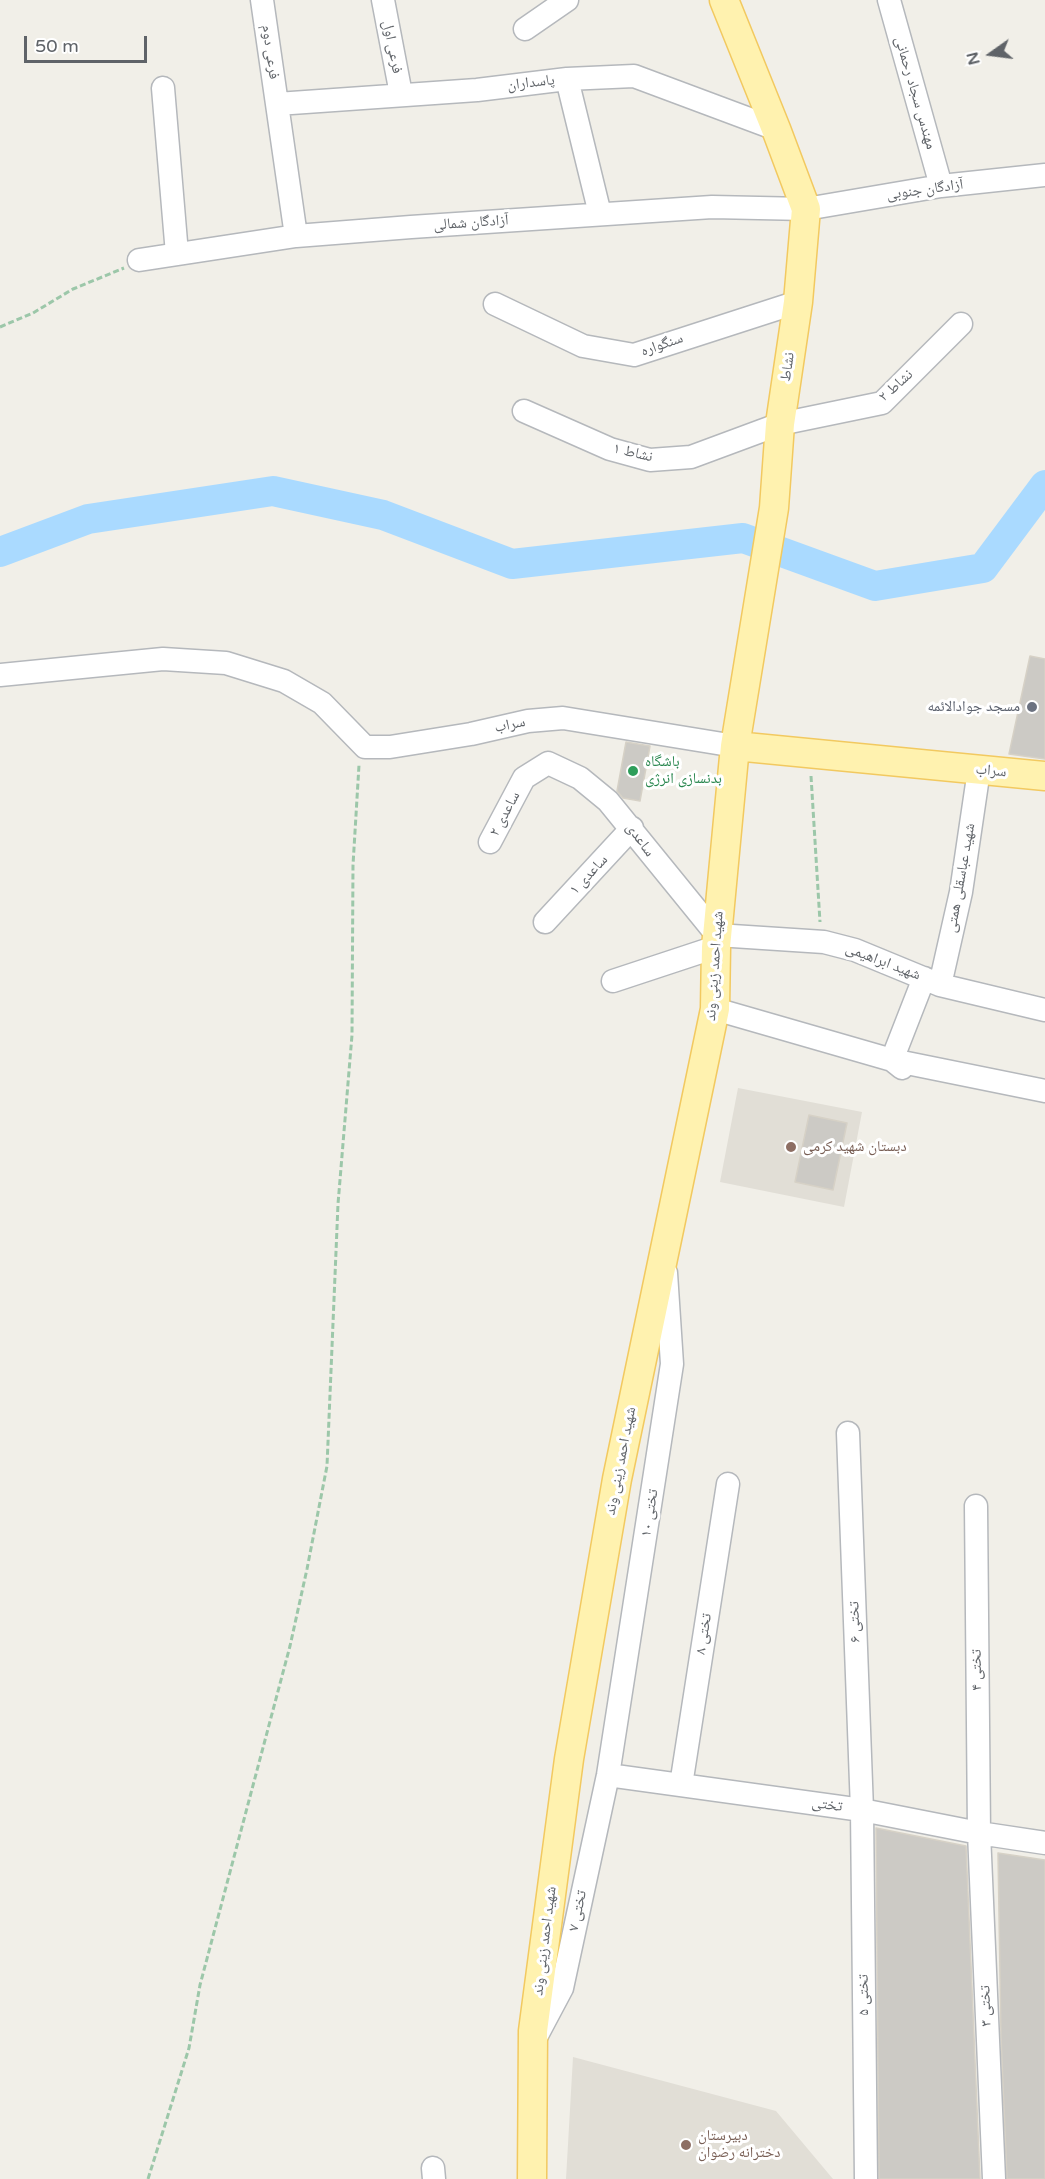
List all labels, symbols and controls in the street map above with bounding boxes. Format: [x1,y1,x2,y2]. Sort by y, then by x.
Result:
street label: فرعی اول [378,19,406,75]
scale bar [27,24,150,62]
street label: فرعی دوم [257,24,283,80]
north arrow [961,24,1021,84]
street label: مهندس سجاد رحمانی [890,34,940,152]
text: 50 m [35,35,79,57]
text: N [962,50,985,67]
street label: پاسداران [506,71,556,95]
street label: آزادگان جنوبی [886,176,964,204]
street label: آزادگان شمالی [433,211,509,235]
street label: سنگواره [638,329,686,361]
street label: نشاط [777,351,799,383]
street label: نشاط ۲ [875,366,917,406]
street label: نشاط ۱ [611,440,655,466]
place label: مسجد جوادالائمه [927,698,1020,716]
marker: مسجد جوادالائمه [1025,700,1039,714]
street label: سراب [493,713,527,737]
place label: باشگاه بدنسازی انرژی [645,753,722,788]
street label: سراب [975,761,1007,781]
marker: باشگاه بدنسازی انرژی [626,764,640,778]
street label: ساعدی ۲ [486,788,524,840]
street label: ساعدی [622,819,658,861]
street label: شهید عباسقلی همتی [943,822,979,934]
street label: ساعدی ۱ [566,851,612,899]
street label: شهید احمد زینی وند [702,910,728,1022]
street label: شهید ابراهیمی [843,939,923,985]
place label: دبستان شهید کرمی [803,1138,907,1156]
marker: دبستان شهید کرمی [784,1140,798,1154]
street label: شهید احمد زینی وند [602,1405,640,1517]
street label: تختی ۱۰ [637,1488,663,1538]
street label: تختی ۶ [845,1601,865,1643]
street label: تختی ۸ [692,1612,716,1656]
street label: تختی ۴ [968,1649,986,1691]
street label: تختی [810,1794,844,1816]
street label: شهید احمد زینی وند [529,1885,561,1997]
street label: تختی ۷ [565,1889,591,1933]
street label: تختی ۵ [855,1974,873,2016]
street label: تختی ۳ [976,1985,996,2027]
place label: دبیرستان دخترانه رضوان [698,2127,781,2162]
marker: دبیرستان دخترانه رضوان [679,2138,693,2152]

